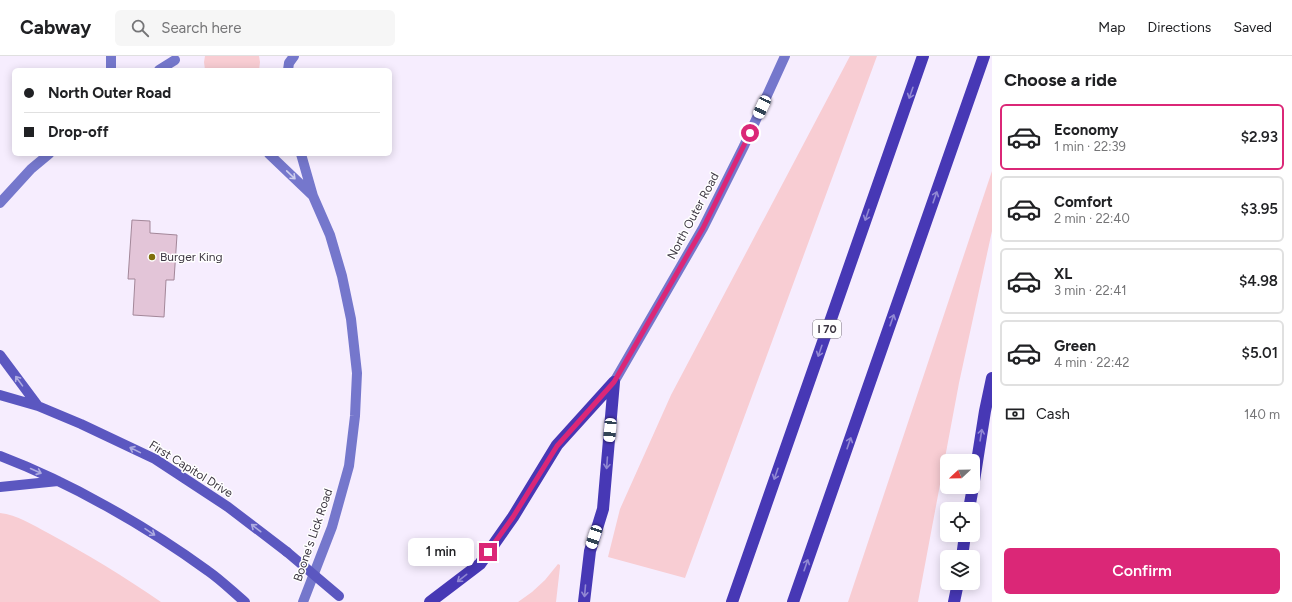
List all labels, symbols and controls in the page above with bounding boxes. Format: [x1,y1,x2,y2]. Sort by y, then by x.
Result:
search box [115,10,395,46]
text: Cabway [20,16,91,39]
icon: search [129,17,151,39]
text: Search here [161,19,241,37]
text: Map [1098,19,1126,36]
text: Directions [1148,19,1211,36]
text: Saved [1233,19,1272,36]
text: Choose a ride [1004,69,1117,91]
text: North Outer Road [48,84,171,102]
one-way arrow [906,86,914,98]
car [751,94,773,120]
icon: car [1006,119,1042,155]
text: Economy [1054,121,1119,139]
text: Drop-off [48,123,109,141]
route start [741,124,759,142]
text: $2.93 [1241,128,1278,146]
text: 1 min · 22:39 [1054,139,1126,154]
one-way arrow [286,170,296,180]
street label: North Outer Road [664,170,722,262]
one-way arrow [931,191,939,203]
icon: car [1006,191,1042,227]
text: Comfort [1054,193,1113,211]
text: $3.95 [1241,200,1278,218]
one-way arrow [863,209,871,221]
text: 2 min · 22:40 [1054,211,1130,226]
place label: Burger King [160,250,223,264]
marker: Burger King [147,252,157,262]
icon: car [1006,263,1042,299]
text: XL [1054,265,1072,283]
text: $4.98 [1239,272,1278,290]
text: 3 min · 22:41 [1054,283,1127,298]
one-way arrow [889,313,896,326]
road number: I 70 [813,320,841,338]
icon: car [1006,335,1042,371]
text: Green [1054,337,1096,355]
text: $5.01 [1242,344,1278,362]
one-way arrow [815,345,823,357]
text: 4 min · 22:42 [1054,355,1130,370]
one-way arrow [15,375,23,386]
icon: cash [1004,403,1026,425]
text: Cash [1036,405,1070,423]
text: 140 m [1244,407,1280,422]
car [603,418,617,442]
one-way arrow [978,428,986,441]
one-way arrow [846,436,853,449]
street label: First Capitol Drive [147,438,236,501]
one-way arrow [130,446,142,453]
north arrow [940,454,980,494]
map controls [940,454,980,590]
one-way arrow [603,456,610,469]
one-way arrow [772,467,780,479]
one-way arrow [29,468,41,475]
street label: Boone's Lick Road [291,487,335,583]
button: locate [940,502,980,542]
one-way arrow [250,524,261,533]
car [585,524,603,550]
one-way arrow [144,529,156,537]
callout: 1 min [408,538,474,566]
route end [479,543,497,561]
text: 1 min [426,544,456,559]
button: Confirm [1004,548,1280,594]
button: layers [940,550,980,590]
one-way arrow [803,559,810,572]
one-way arrow [457,573,468,582]
one-way arrow [581,584,589,597]

